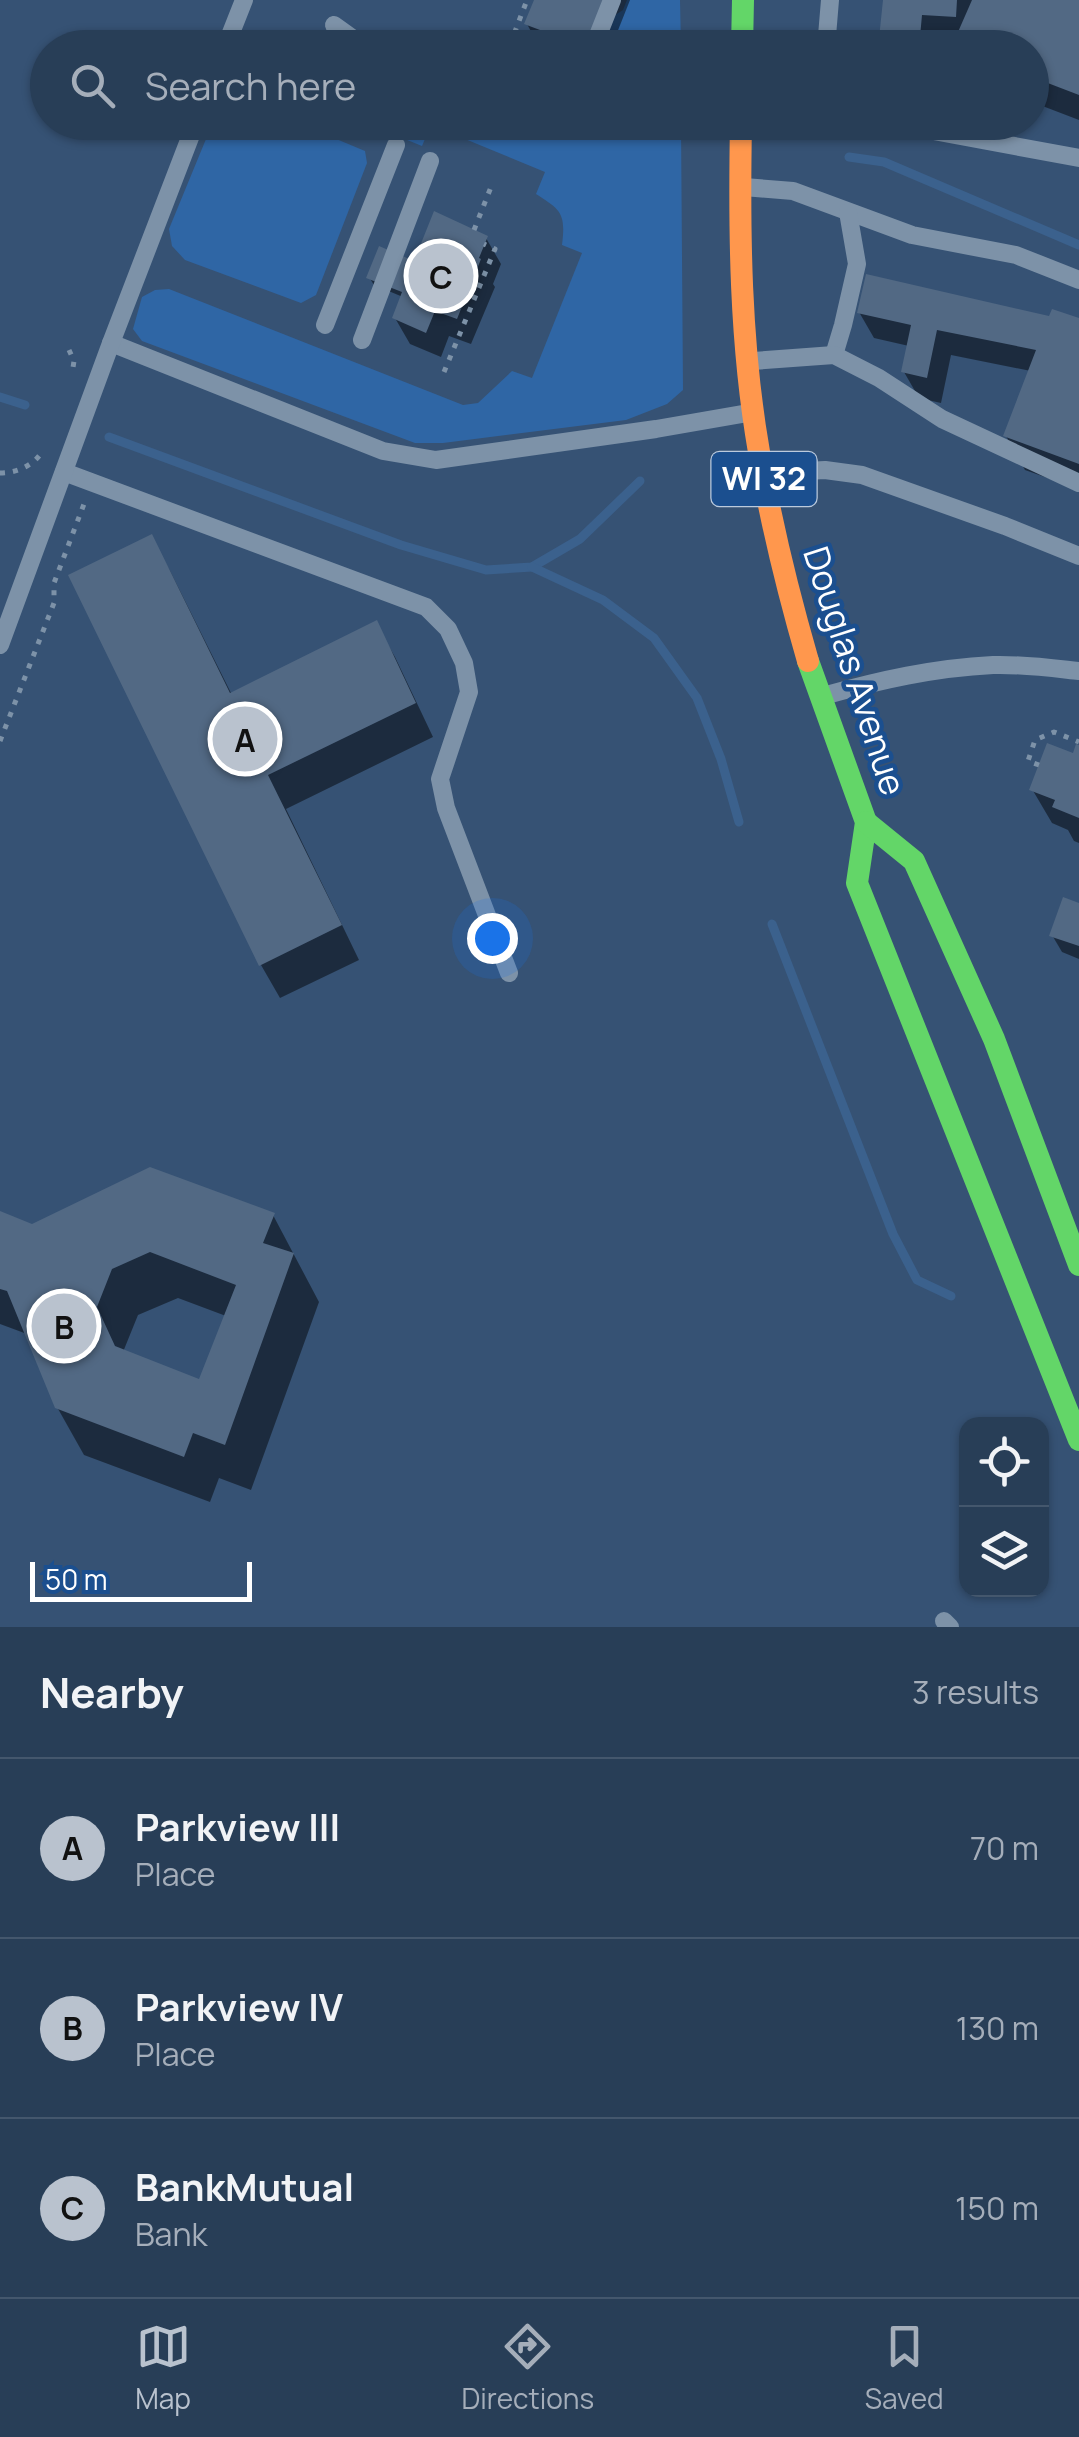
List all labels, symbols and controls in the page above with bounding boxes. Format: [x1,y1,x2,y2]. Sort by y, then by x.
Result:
search box [30,30,1049,140]
icon: search [65,58,120,113]
text: Search here [145,59,356,111]
pin: C [408,238,474,314]
road number: WI 32 [712,452,816,506]
street label: Douglas Avenue [792,540,918,801]
pin: A [212,702,278,776]
your location [467,913,518,964]
pin: B [32,1288,96,1364]
map controls [959,1417,1049,1597]
button: locate [959,1417,1049,1507]
button: layers [959,1507,1049,1597]
scale bar [30,1557,252,1602]
text: 50 m [45,1560,108,1598]
text: Nearby [40,1663,184,1721]
text: 3 results [912,1670,1039,1714]
text: Parkview III [135,1800,340,1852]
text: A [62,1826,83,1870]
text: 70 m [970,1826,1039,1870]
text: Place [135,1852,216,1896]
text: Parkview IV [135,1980,343,2032]
text: B [62,2006,83,2050]
text: 130 m [956,2006,1039,2050]
text: Place [135,2032,216,2076]
text: BankMutual [135,2160,354,2212]
text: C [61,2186,84,2230]
text: 150 m [955,2186,1039,2230]
text: Bank [135,2212,207,2256]
tab: Map [135,2319,191,2417]
tab: Directions [462,2319,594,2417]
tab: Saved [865,2319,944,2417]

